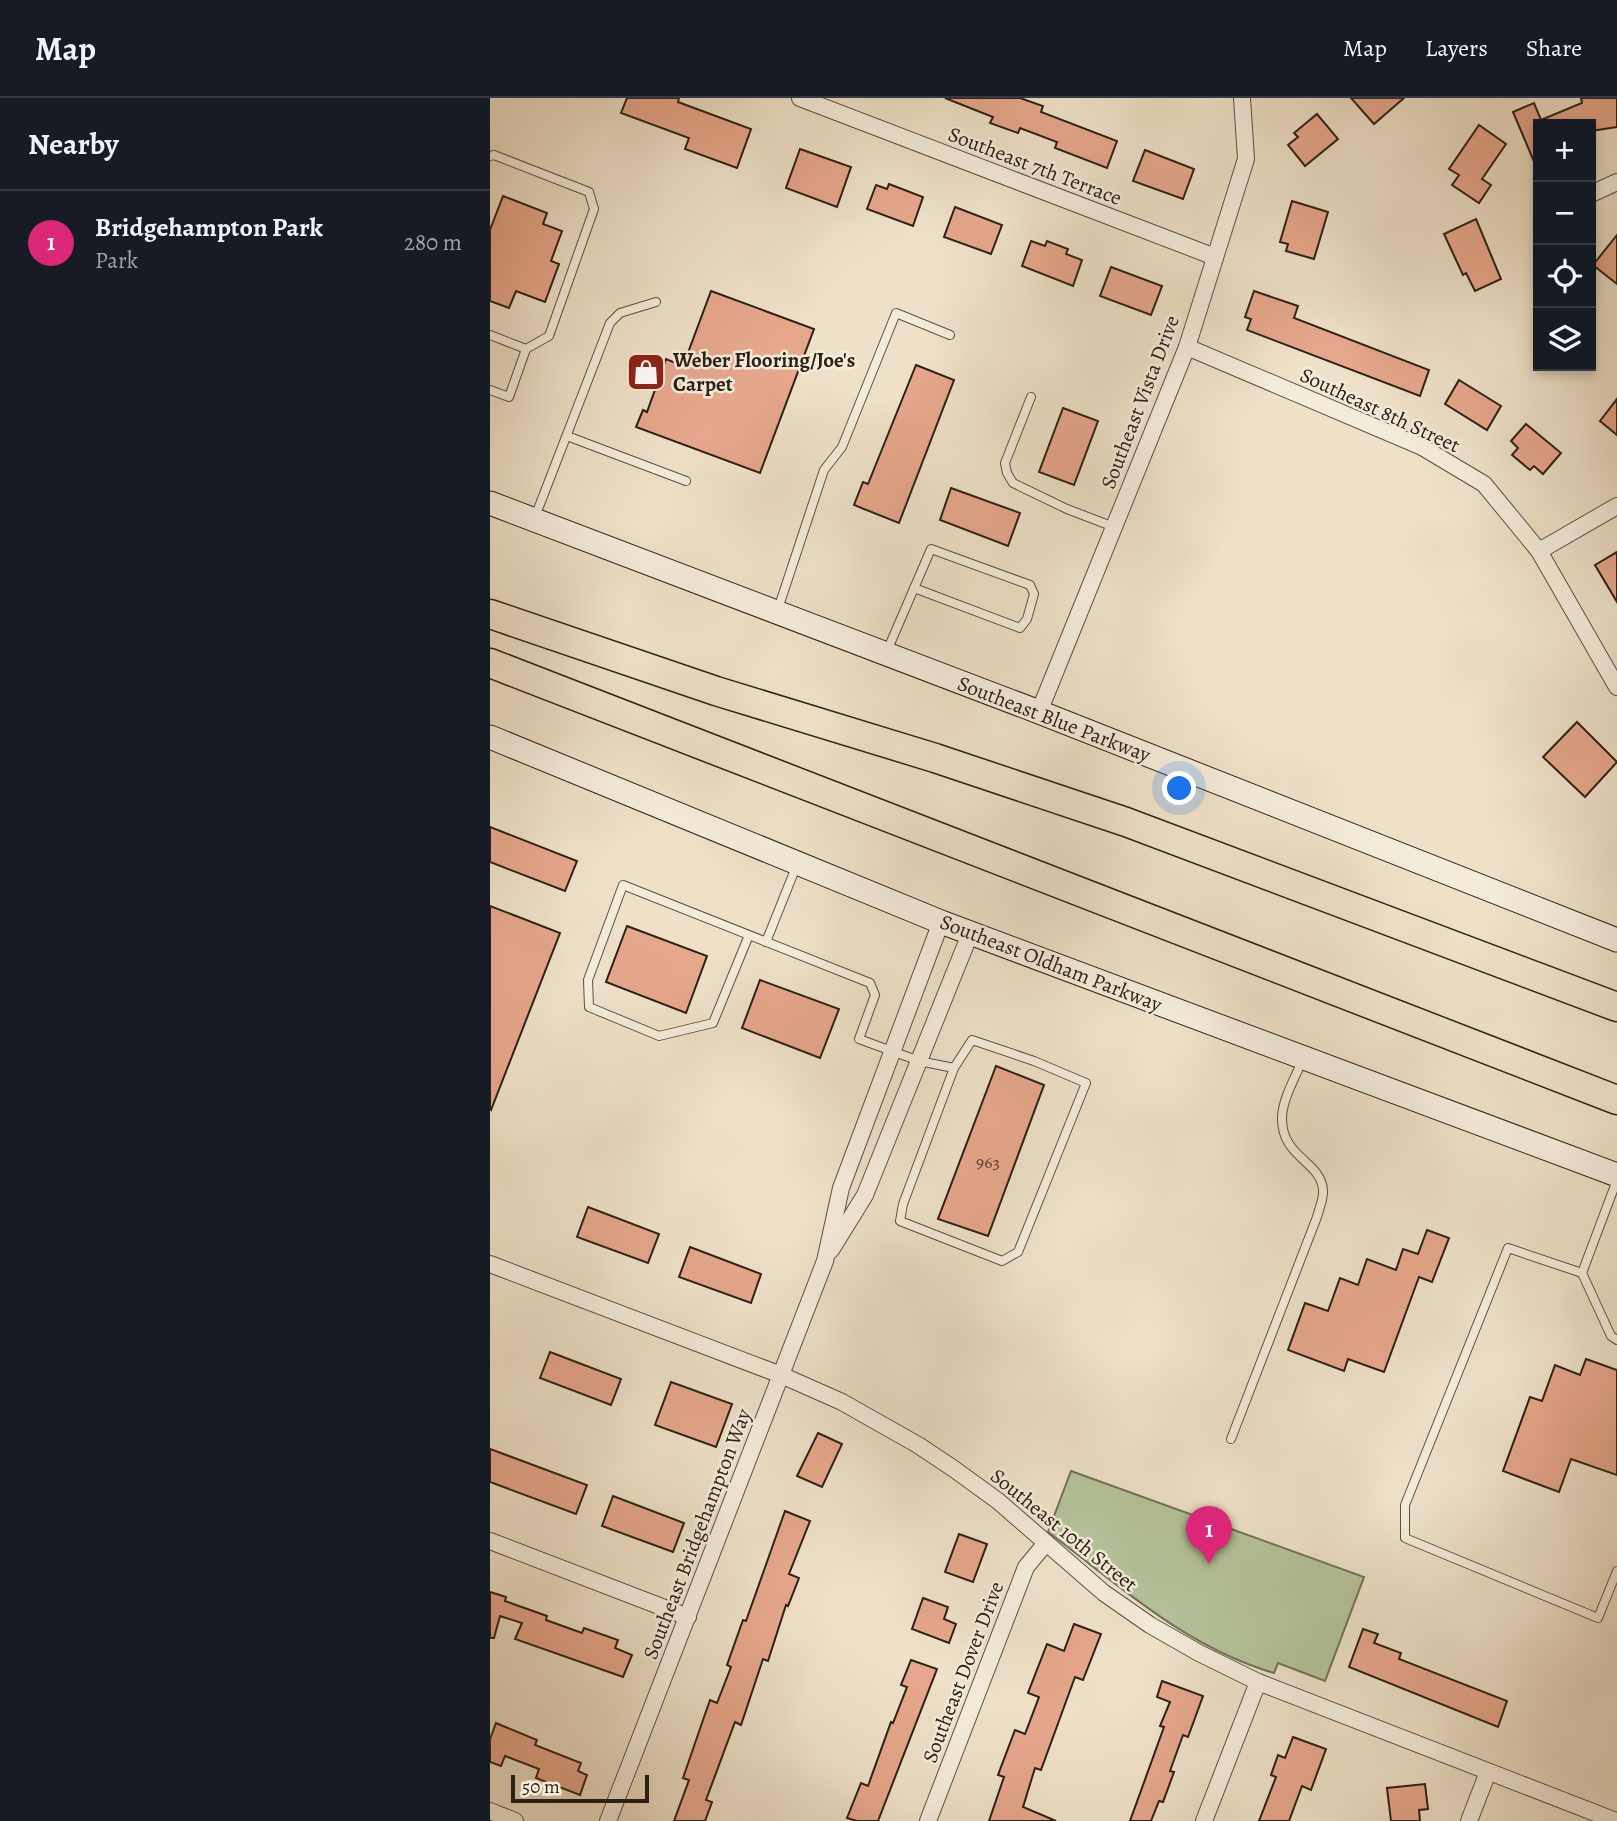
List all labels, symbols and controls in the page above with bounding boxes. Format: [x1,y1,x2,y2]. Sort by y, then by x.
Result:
text: Map [35,26,96,71]
text: Map [1343,32,1387,64]
text: Layers [1425,32,1488,64]
text: Share [1526,32,1582,64]
map controls [1533,119,1596,371]
button: + [1533,119,1596,182]
street label: Southeast 7th Terrace [944,120,1126,212]
text: Nearby [28,124,119,164]
button: − [1533,182,1596,245]
text: Bridgehampton Park [95,210,323,245]
text: 1 [47,227,55,258]
text: 280 m [404,227,462,258]
text: Park [95,245,138,276]
button: locate [1533,245,1596,308]
button: layers [1533,308,1596,371]
street label: Southeast Vista Drive [1094,311,1186,493]
place label: Weber Flooring/Joe's Carpet [672,346,855,398]
shop icon: Weber Flooring/Joe's Carpet [625,351,667,393]
street label: Southeast 8th Street [1295,361,1465,459]
street label: Southeast Blue Parkway [953,669,1155,769]
your location [1162,771,1196,805]
street label: Southeast Oldham Parkway [936,908,1167,1019]
house number: 963 [976,1150,1000,1174]
street label: Southeast Bridgehampton Way [636,1404,758,1663]
street label: Southeast 10th Street [985,1462,1143,1598]
pin: 1 [1186,1506,1232,1564]
street label: Southeast Dover Drive [916,1577,1010,1767]
scale bar [511,1772,649,1804]
text: 50 m [522,1774,560,1800]

